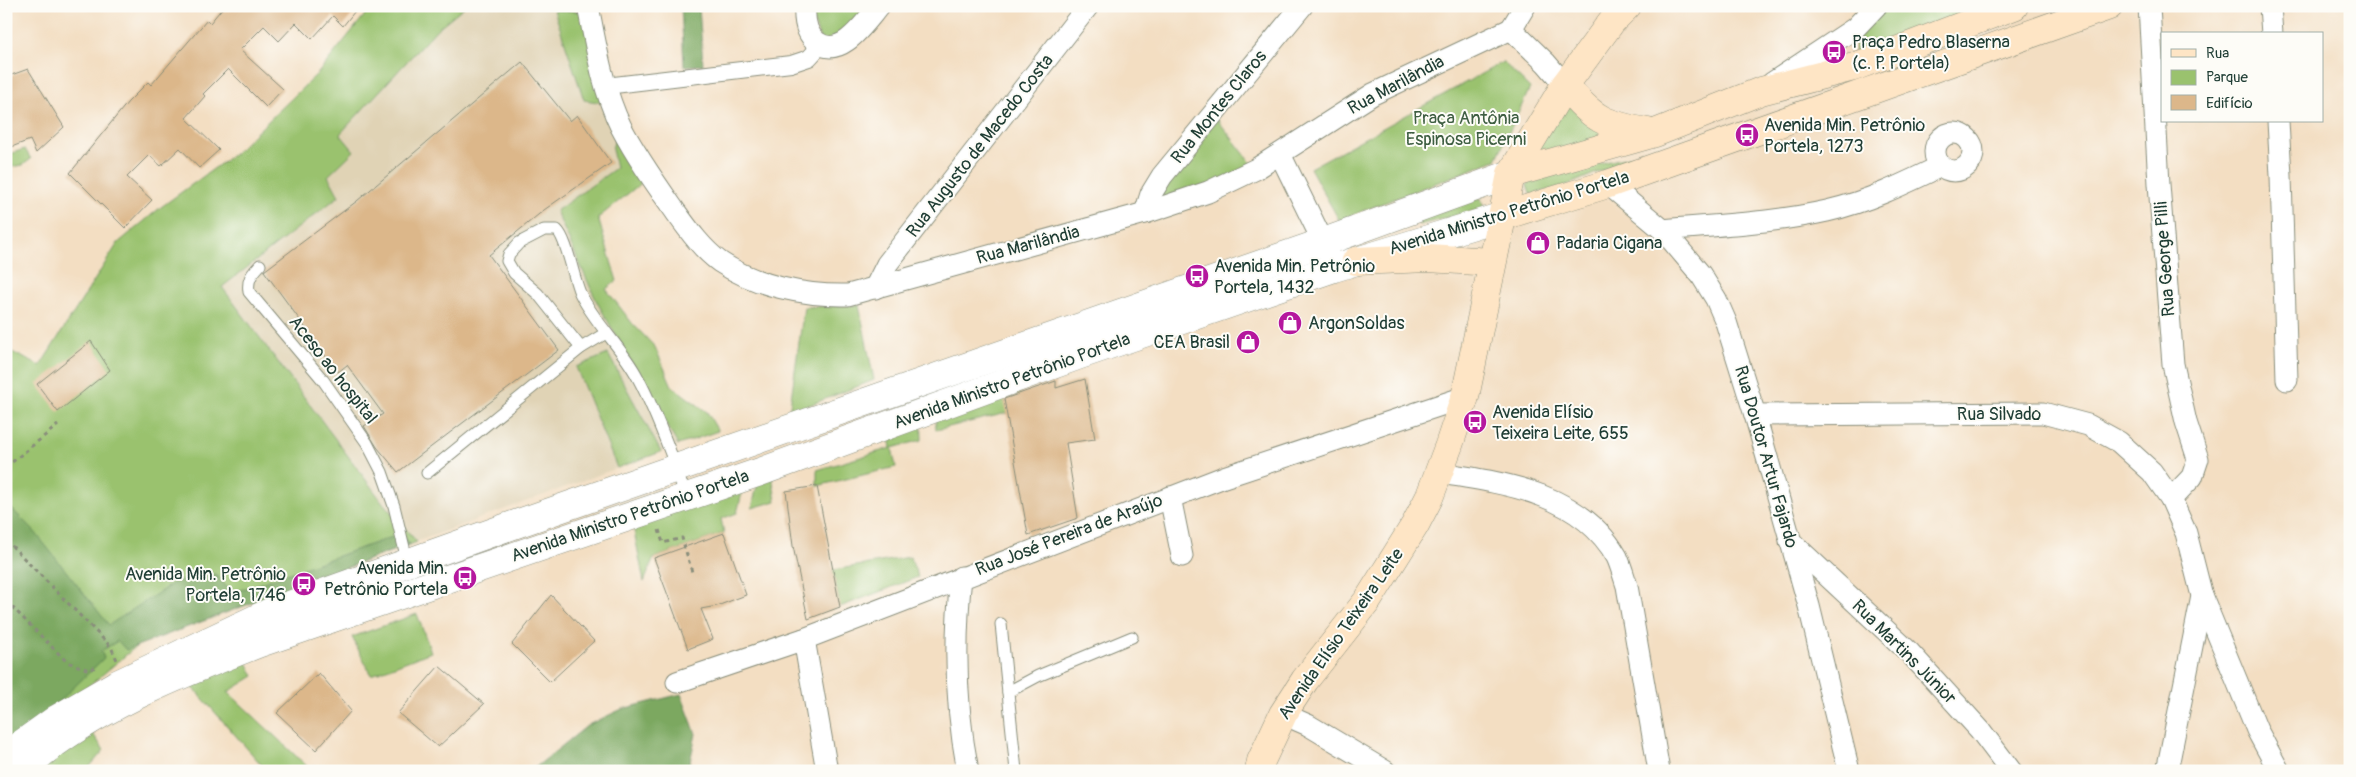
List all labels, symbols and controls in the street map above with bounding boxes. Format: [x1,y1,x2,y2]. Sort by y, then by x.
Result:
place label: Praça Pedro Blaserna (c. P. Portela) [1852,31,2010,75]
legend [2161,32,2324,122]
bus stop icon: Praça Pedro Blaserna (c. P. Portela) [1821,39,1847,65]
text: Rua [2206,44,2229,63]
street label: Rua Montes Claros [1166,45,1272,169]
street label: Rua Augusto de Macedo Costa [901,50,1059,242]
street label: Rua Marilândia [1344,50,1448,120]
text: Parque [2206,68,2249,87]
text: Edifício [2206,94,2252,113]
park label: Praça Antônia Espinosa Picerni [1406,107,1526,151]
place label: Avenida Min. Petrônio Portela, 1273 [1764,114,1925,158]
bus stop icon: Avenida Min. Petrônio Portela, 1273 [1734,122,1760,148]
street label: Avenida Ministro Petrônio Portela [1386,165,1632,261]
street label: Rua George Pilli [2150,201,2180,317]
street label: Rua Marilândia [974,220,1082,270]
shop icon: Padaria Cigana [1525,230,1551,256]
place label: Padaria Cigana [1556,232,1662,255]
place label: Avenida Min. Petrônio Portela, 1432 [1214,255,1375,299]
bus stop icon: Avenida Min. Petrônio Portela, 1432 [1184,263,1210,289]
shop icon: ArgonSoldas [1277,310,1303,336]
street label: Aceso ao hospital [284,311,382,429]
place label: ArgonSoldas [1308,312,1405,335]
street label: Avenida Ministro Petrônio Portela [891,327,1133,435]
shop icon: CEA Brasil [1235,329,1261,355]
place label: CEA Brasil [1153,331,1230,354]
street label: Rua Doutor Artur Fajardo [1729,363,1803,551]
place label: Avenida Elísio Teixeira Leite, 655 [1492,401,1629,445]
street label: Rua Silvado [1957,403,2041,426]
bus stop icon: Avenida Elísio Teixeira Leite, 655 [1462,409,1488,435]
street label: Avenida Ministro Petrônio Portela [508,464,752,568]
street label: Rua José Pereira de Araújo [972,489,1166,581]
street label: Avenida Elísio Teixeira Leite [1273,544,1409,724]
place label: Avenida Min. Petrônio Portela [324,557,448,601]
place label: Avenida Min. Petrônio Portela, 1746 [125,563,286,607]
bus stop icon: Avenida Min. Petrônio Portela [452,565,478,591]
bus stop icon: Avenida Min. Petrônio Portela, 1746 [291,571,317,597]
street label: Rua Martins Júnior [1847,595,1962,710]

